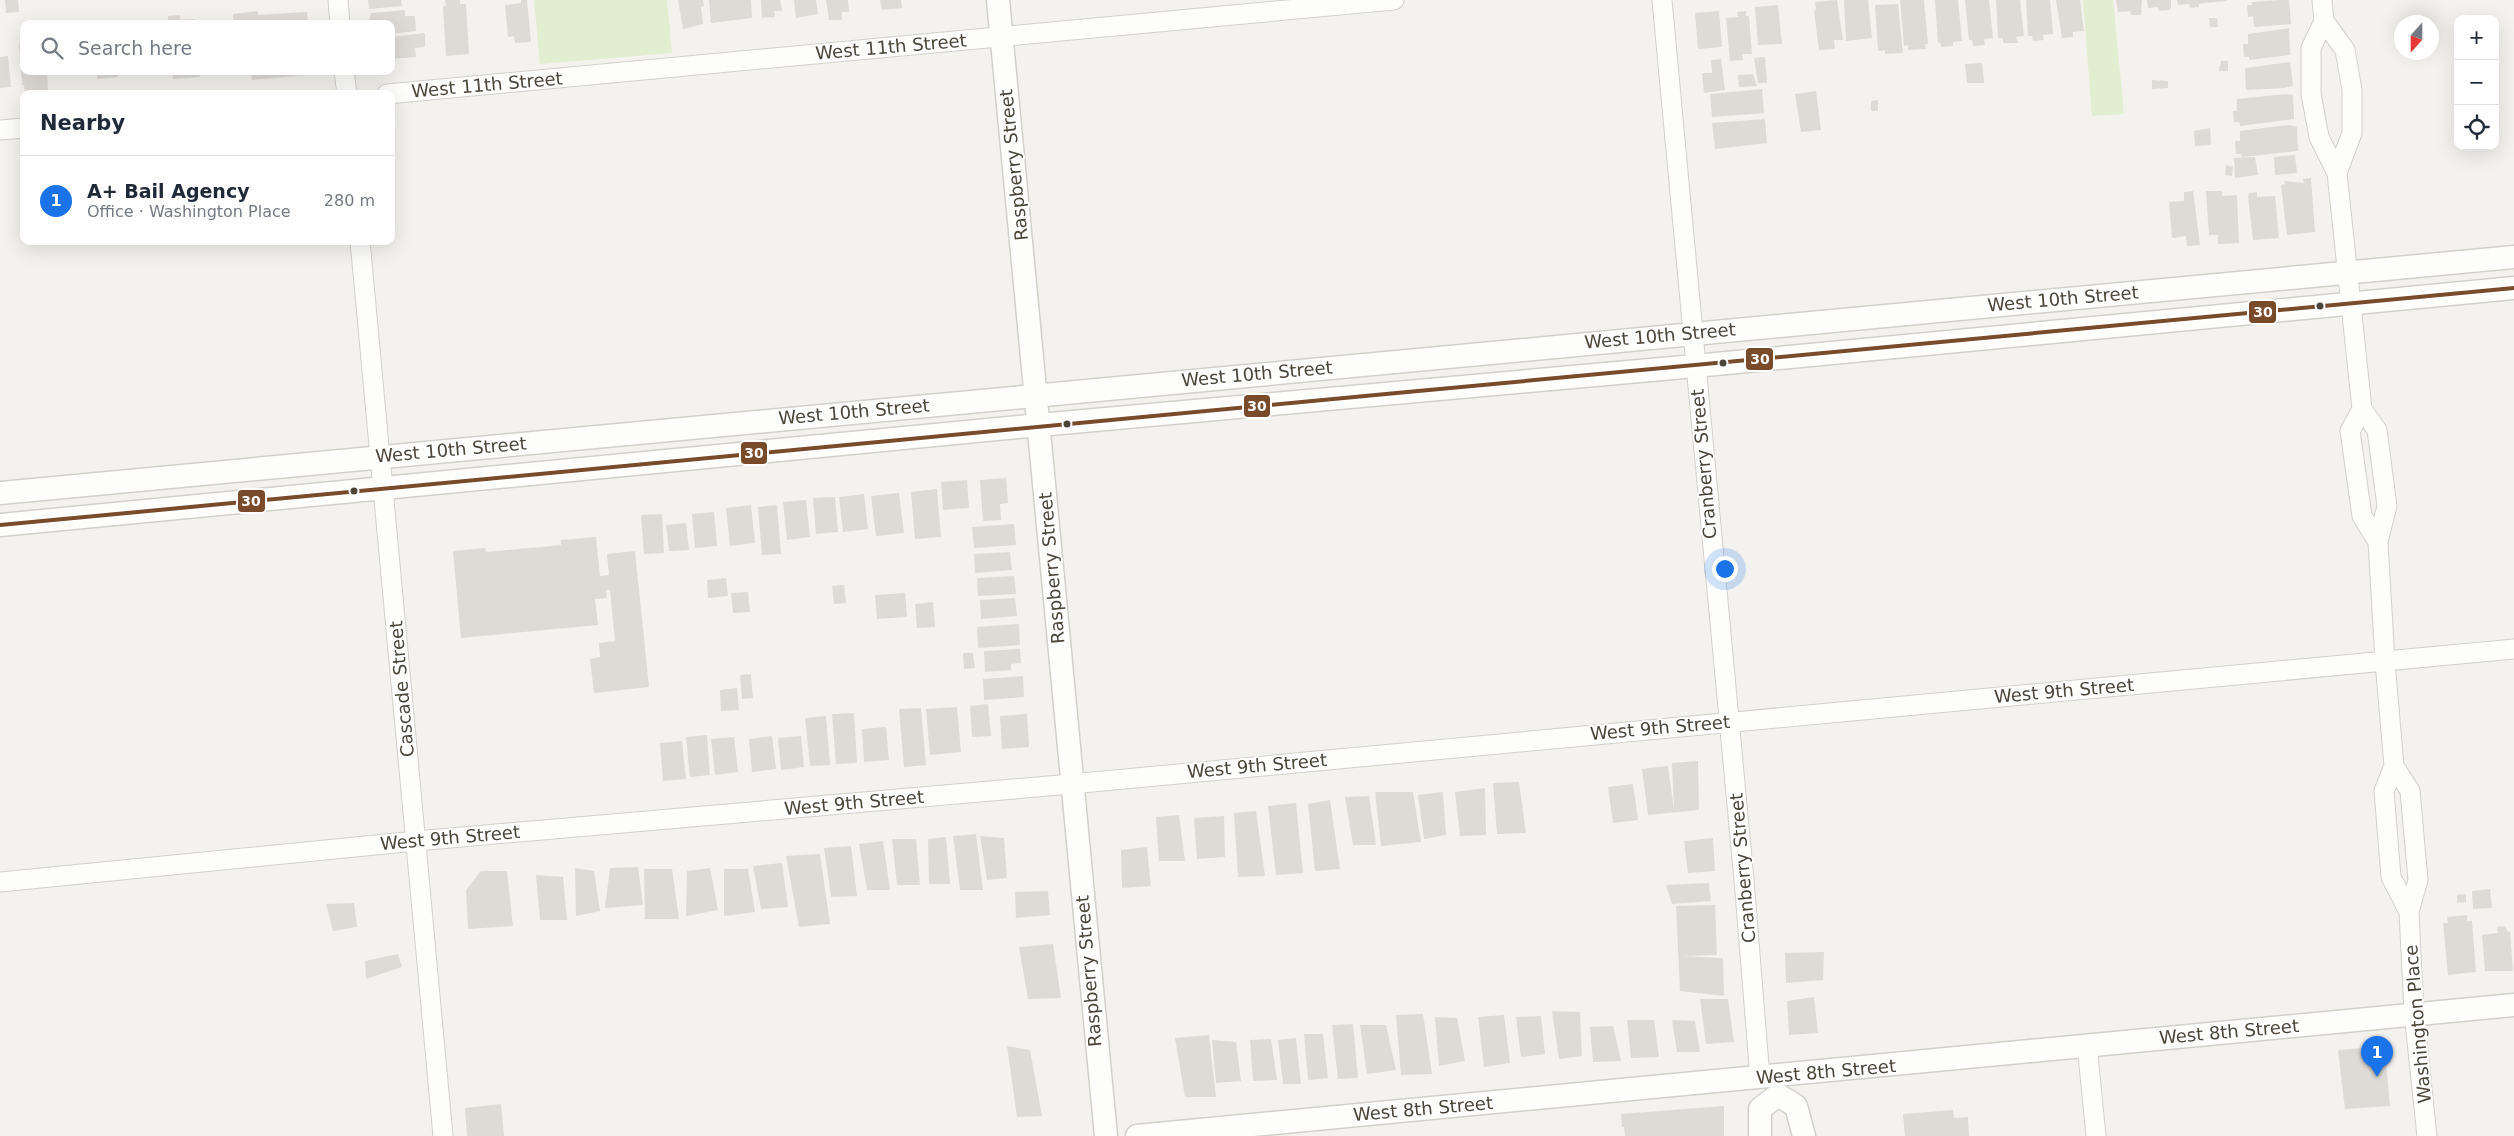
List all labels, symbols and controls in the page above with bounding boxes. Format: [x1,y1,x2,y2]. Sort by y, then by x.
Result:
north arrow [2394,15,2439,60]
map controls [2454,15,2499,150]
button: + [2454,15,2499,60]
search box [20,20,395,75]
street label: West 11th Street [814,29,967,64]
icon: search [38,34,66,62]
text: Search here [78,37,192,59]
button: − [2454,60,2499,105]
street label: West 11th Street [410,67,563,102]
street label: Raspberry Street [995,88,1032,242]
button: locate [2454,105,2499,150]
text: Nearby [40,111,125,135]
text: A+ Bail Agency [87,180,250,202]
text: 1 [50,191,62,210]
text: 280 m [324,191,375,210]
text: Office · Washington Place [87,202,291,221]
street label: West 10th Street [1986,281,2139,316]
line badge: 30 [2248,300,2277,324]
unlabelled marker [2315,301,2325,311]
text: 30 [2253,304,2273,320]
street label: West 10th Street [1583,318,1736,353]
line badge: 30 [1745,347,1774,371]
text: 30 [1750,351,1770,367]
street label: West 10th Street [1180,356,1333,391]
unlabelled marker [1718,358,1728,368]
street label: Cranberry Street [1686,388,1721,540]
street label: West 10th Street [777,394,930,429]
line badge: 30 [1243,394,1271,418]
text: 30 [1247,398,1267,414]
unlabelled marker [1062,419,1072,429]
street label: West 10th Street [374,432,527,467]
line badge: 30 [740,441,768,465]
text: 30 [744,445,764,461]
unlabelled marker [349,486,359,496]
line badge: 30 [237,489,266,513]
street label: Raspberry Street [1034,491,1069,645]
text: 30 [241,493,261,509]
your location [1712,556,1738,582]
street label: Cascade Street [385,620,418,758]
street label: West 9th Street [1993,674,2135,707]
street label: West 9th Street [1589,711,1731,744]
street label: West 9th Street [1186,749,1328,782]
street label: West 9th Street [783,786,925,819]
street label: Cranberry Street [1725,792,1760,944]
street label: West 9th Street [379,821,521,854]
street label: Raspberry Street [1071,894,1106,1048]
street label: Washington Place [2400,944,2435,1104]
street label: West 8th Street [2158,1015,2300,1048]
pin: 1 [2361,1036,2393,1077]
street label: West 8th Street [1755,1055,1897,1088]
street label: West 8th Street [1352,1092,1494,1125]

